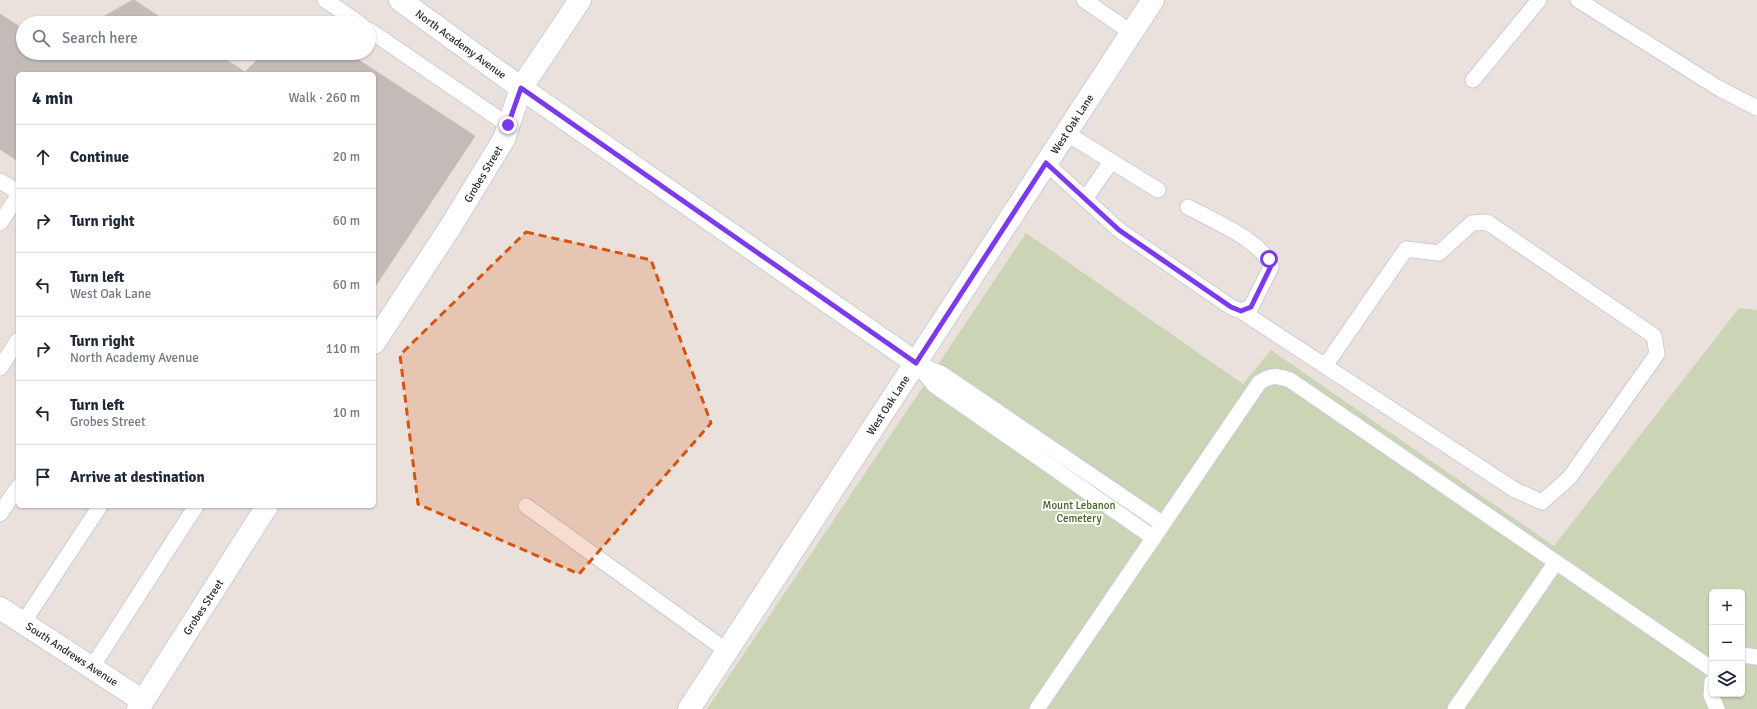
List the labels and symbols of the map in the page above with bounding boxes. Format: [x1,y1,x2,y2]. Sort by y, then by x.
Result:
street label: North Academy Avenue [413,7,509,82]
street label: West Oak Lane [1048,92,1097,157]
route end [499,116,517,134]
street label: Grobes Street [461,143,506,205]
route start [1260,250,1278,268]
street label: West Oak Lane [864,373,913,438]
park label: Mount Lebanon Cemetery [1043,499,1115,525]
street label: Grobes Street [181,577,226,638]
street label: South Andrews Avenue [23,620,120,689]

